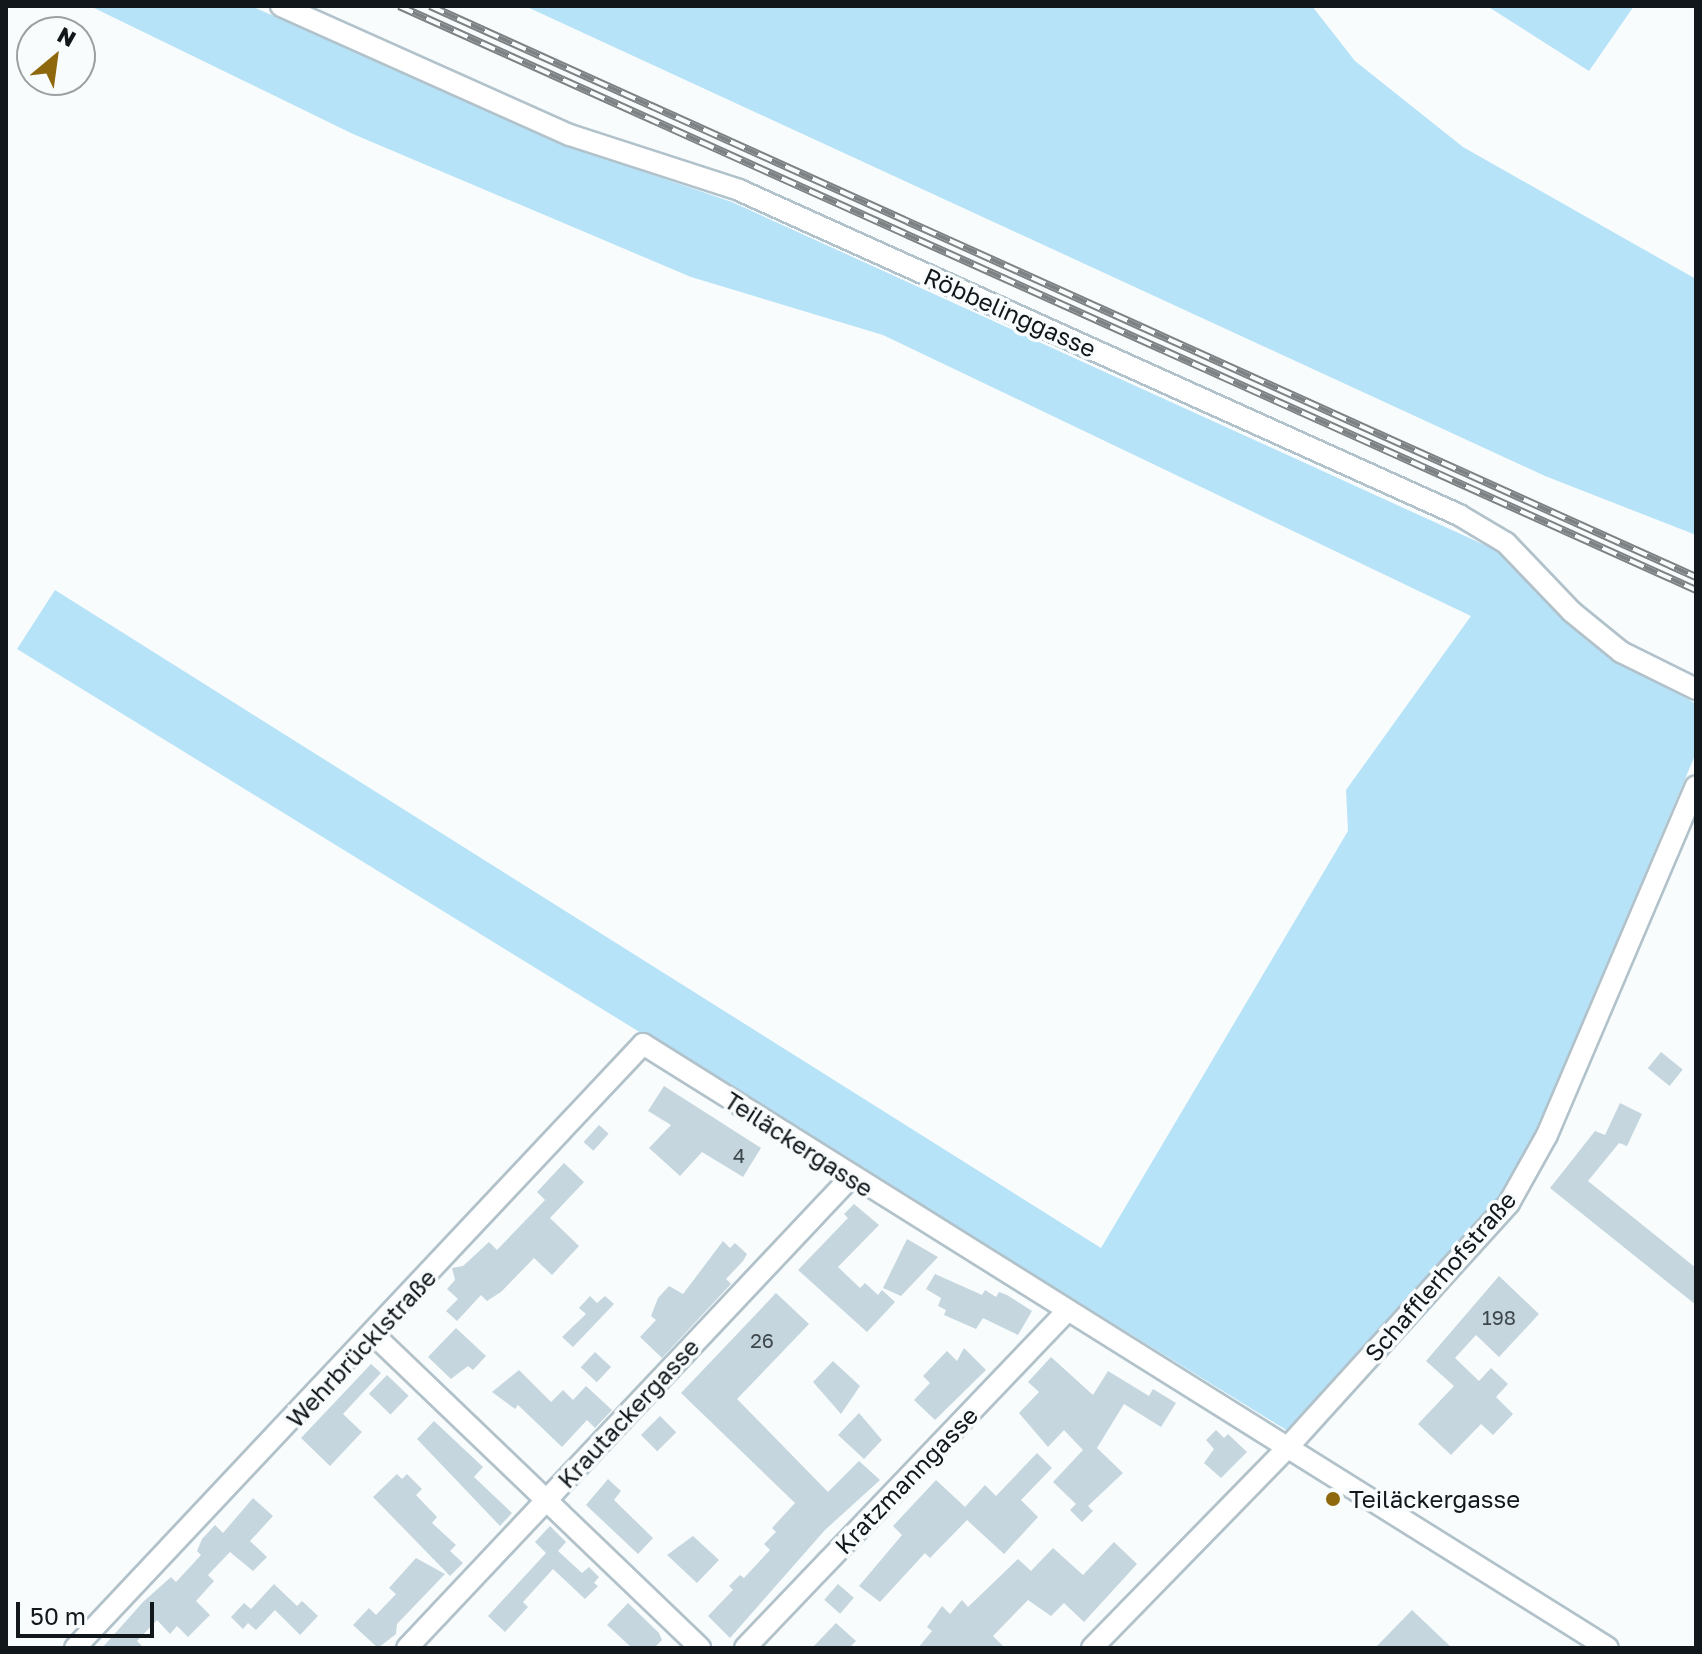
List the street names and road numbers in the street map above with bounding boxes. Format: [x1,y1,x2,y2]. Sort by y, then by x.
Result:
street label: Röbbelinggasse [920,261,1100,363]
street label: Teiläckergasse [719,1085,879,1203]
street label: Schafflerhofstraße [1358,1185,1522,1367]
street label: Wehrbrücklstraße [280,1263,442,1433]
street label: Krautackergasse [551,1332,705,1494]
street label: Kratzmanngasse [828,1400,984,1560]

